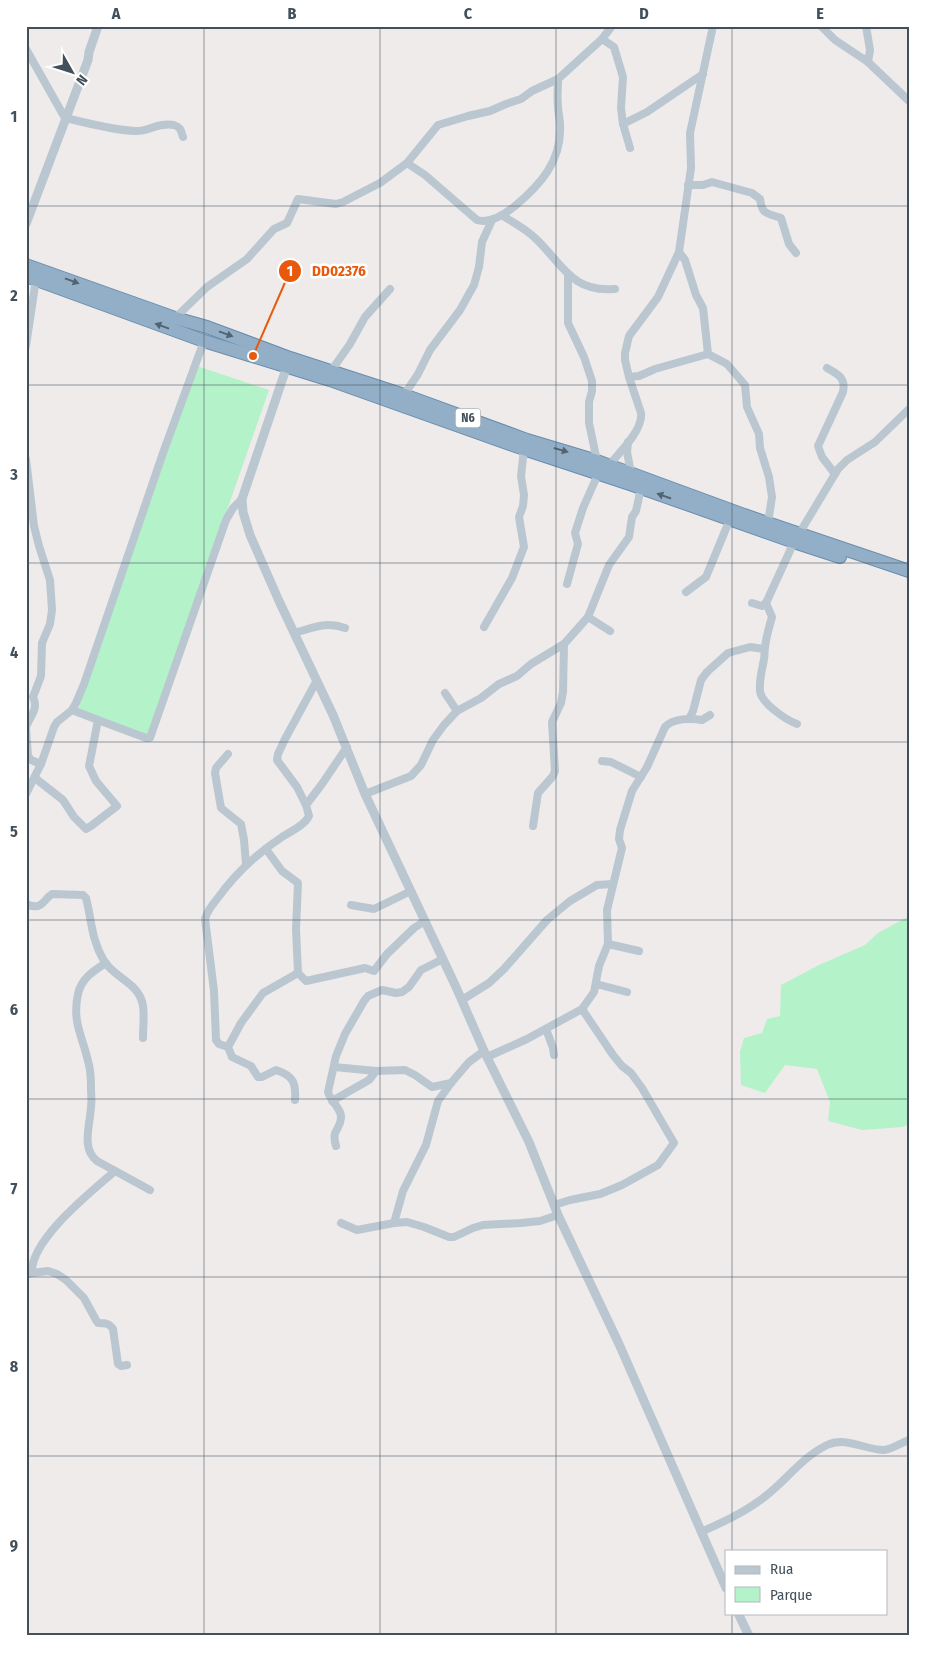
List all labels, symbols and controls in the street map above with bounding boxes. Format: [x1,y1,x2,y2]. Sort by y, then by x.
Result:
text: A [111,4,121,23]
text: B [288,4,297,23]
text: C [464,4,473,23]
text: D [639,4,649,23]
text: E [816,4,824,23]
north arrow [48,48,98,98]
text: N [72,71,91,88]
text: 1 [11,107,17,126]
callout: DD02376 [277,256,376,286]
text: 1 [287,262,293,280]
text: DD02376 [312,262,366,280]
one-way arrow [65,277,80,285]
text: 2 [9,286,18,305]
one-way arrow [155,322,170,329]
one-way arrow [218,331,233,338]
road number: N6 [456,408,480,428]
one-way arrow [554,447,569,455]
text: 3 [9,465,18,484]
one-way arrow [656,492,671,500]
text: 4 [10,643,18,662]
text: 5 [10,822,18,841]
text: 6 [10,1000,18,1019]
text: 7 [11,1179,18,1198]
text: 8 [10,1357,19,1376]
text: 9 [10,1536,18,1555]
legend [725,1550,888,1614]
text: Rua [770,1560,793,1578]
text: Parque [770,1586,813,1604]

